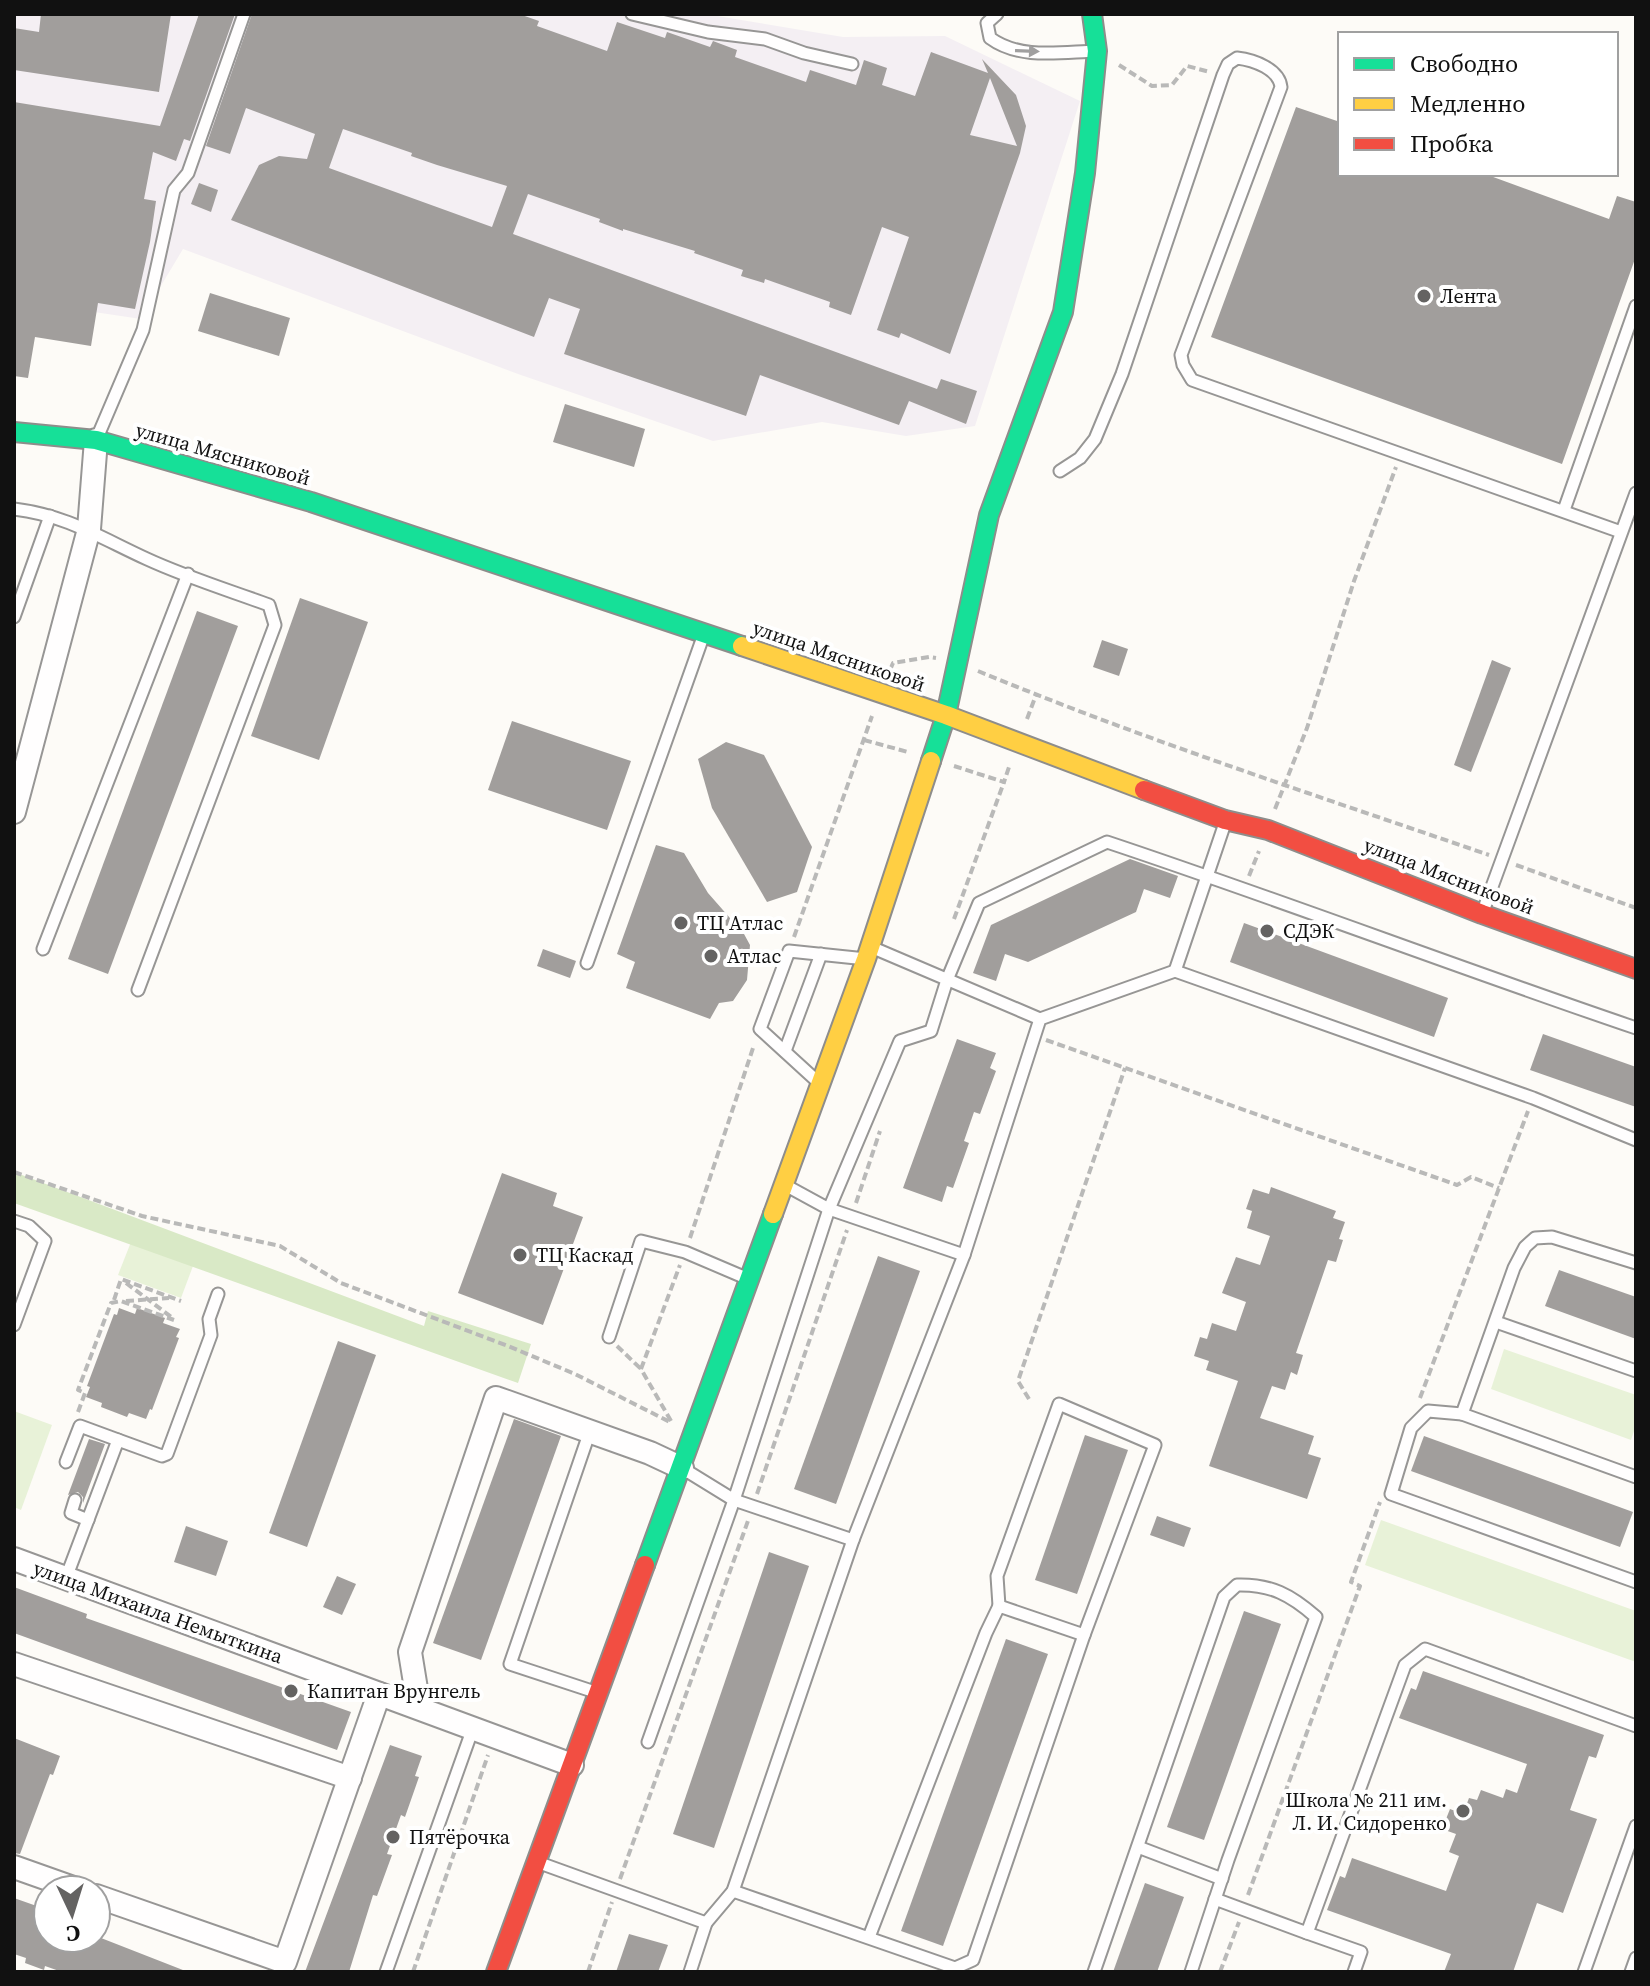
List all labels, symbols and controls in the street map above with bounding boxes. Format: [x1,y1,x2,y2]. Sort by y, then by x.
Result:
legend [1338,32,1618,176]
one-way arrow [1015,45,1040,58]
text: Свободно [1410,47,1518,80]
text: Медленно [1410,87,1525,120]
text: Пробка [1410,127,1494,160]
place label: Лента [1440,282,1498,310]
marker: Лента [1415,287,1433,305]
street label: улица Мясниковой [132,416,314,492]
street label: улица Мясниковой [749,613,929,699]
street label: улица Мясниковой [1360,831,1538,921]
place label: ТЦ Атлас [697,909,784,937]
marker: ТЦ Атлас [672,914,690,932]
place label: СДЭК [1283,917,1335,945]
marker: СДЭК [1258,922,1276,940]
place label: Атлас [727,942,782,970]
marker: Атлас [702,947,720,965]
place label: ТЦ Каскад [536,1241,633,1269]
marker: ТЦ Каскад [511,1246,529,1264]
street label: улица Михаила Немыткина [29,1554,288,1671]
place label: Капитан Врунгель [307,1677,480,1705]
marker: Капитан Врунгель [282,1682,300,1700]
place label: Школа № 211 им. Л. И. Сидоренко [1285,1786,1447,1837]
marker: Школа № 211 им. Л. И. Сидоренко [1454,1802,1472,1820]
place label: Пятёрочка [409,1823,511,1851]
marker: Пятёрочка [384,1828,402,1846]
north arrow [32,1874,112,1954]
text: С [65,1919,81,1949]

